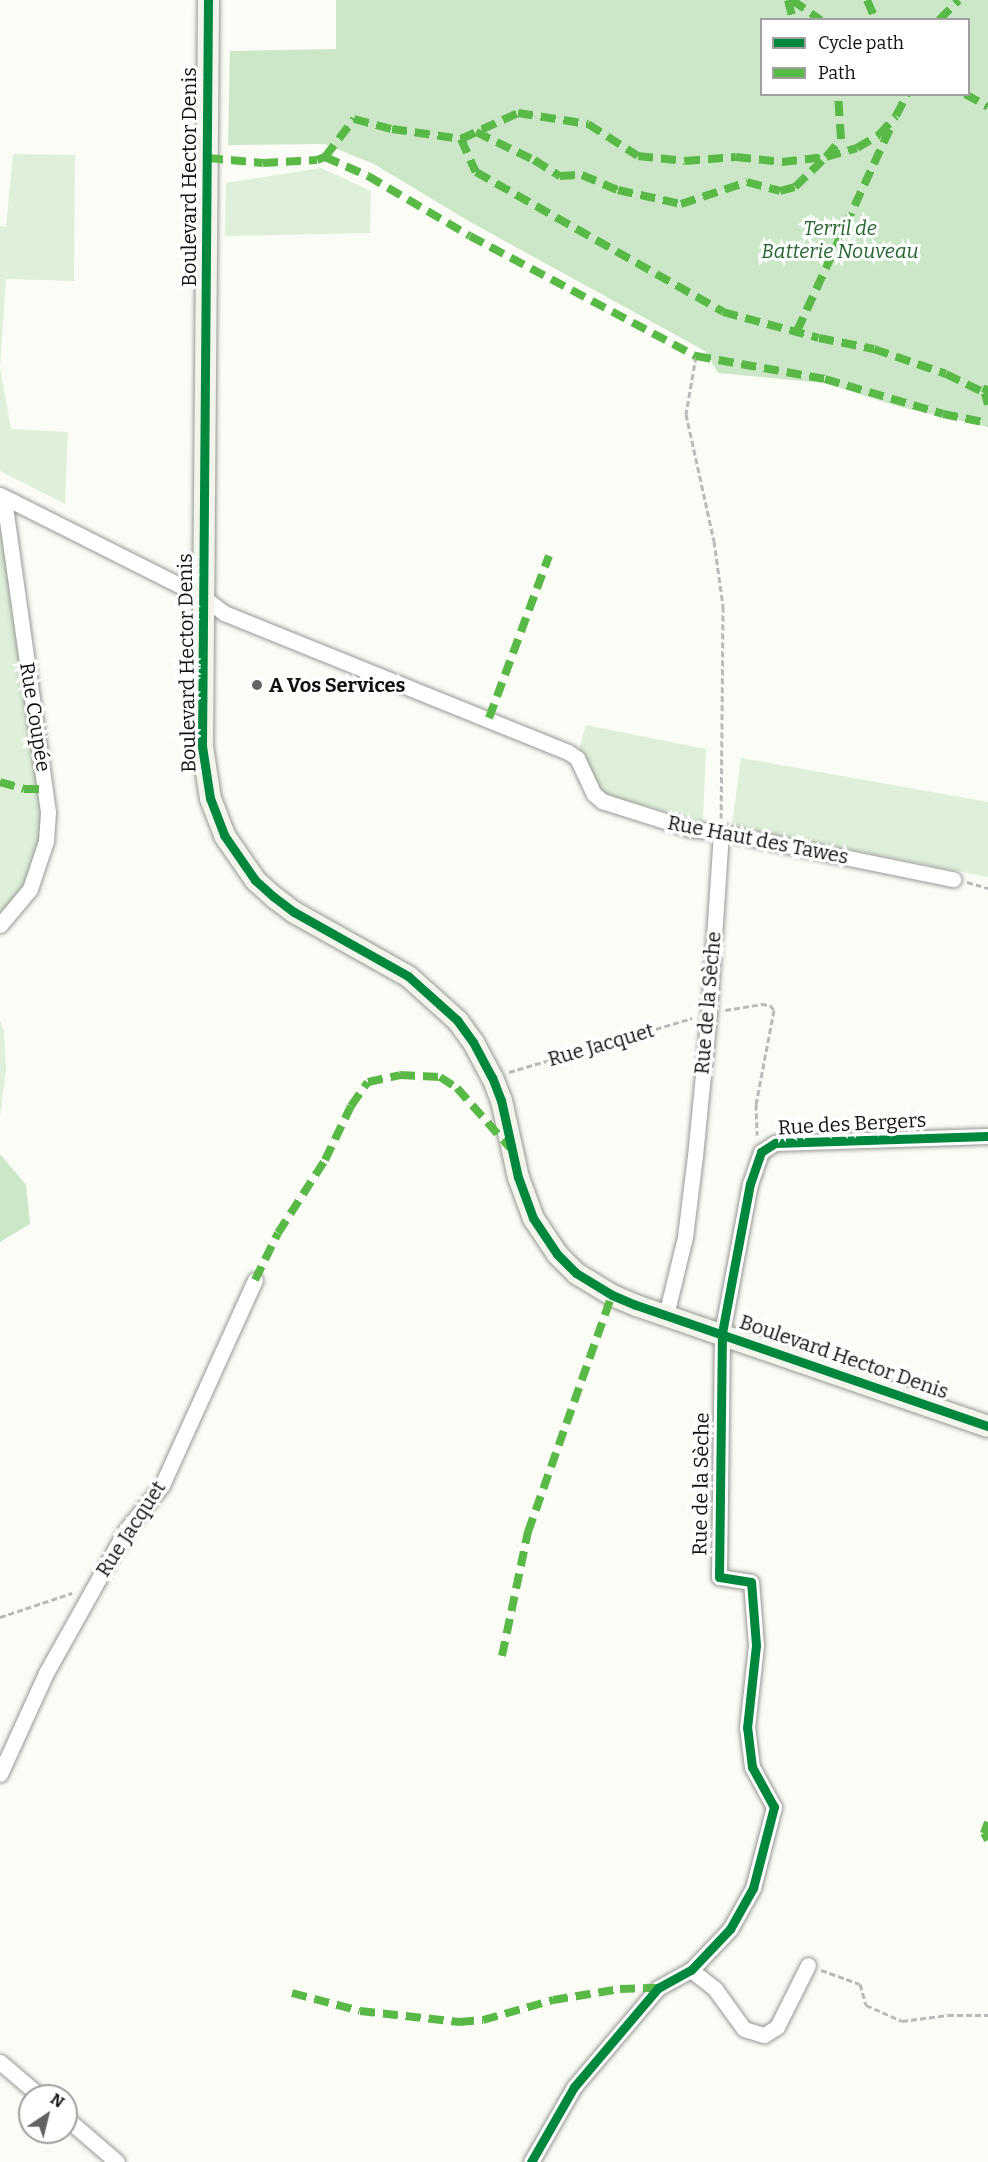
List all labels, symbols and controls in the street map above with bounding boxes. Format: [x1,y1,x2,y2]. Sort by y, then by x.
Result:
legend [760,18,970,96]
text: Cycle path [818,32,904,54]
text: Path [818,62,856,84]
street label: Boulevard Hector Denis [177,67,201,287]
park label: Terril de Batterie Nouveau [761,216,919,263]
street label: Boulevard Hector Denis [173,553,201,773]
street label: Rue Coupée [15,661,55,773]
place label: A Vos Services [269,673,405,697]
marker: A Vos Services [250,678,264,692]
street label: Rue Haut des Tawes [665,811,851,869]
street label: Rue de la Sèche [690,931,726,1075]
street label: Rue Jacquet [545,1018,657,1072]
street label: Rue des Bergers [777,1108,927,1140]
street label: Boulevard Hector Denis [736,1310,952,1404]
street label: Rue de la Sèche [688,1412,714,1556]
street label: Rue Jacquet [91,1477,171,1581]
north arrow [18,2084,78,2144]
text: N [47,2089,68,2112]

